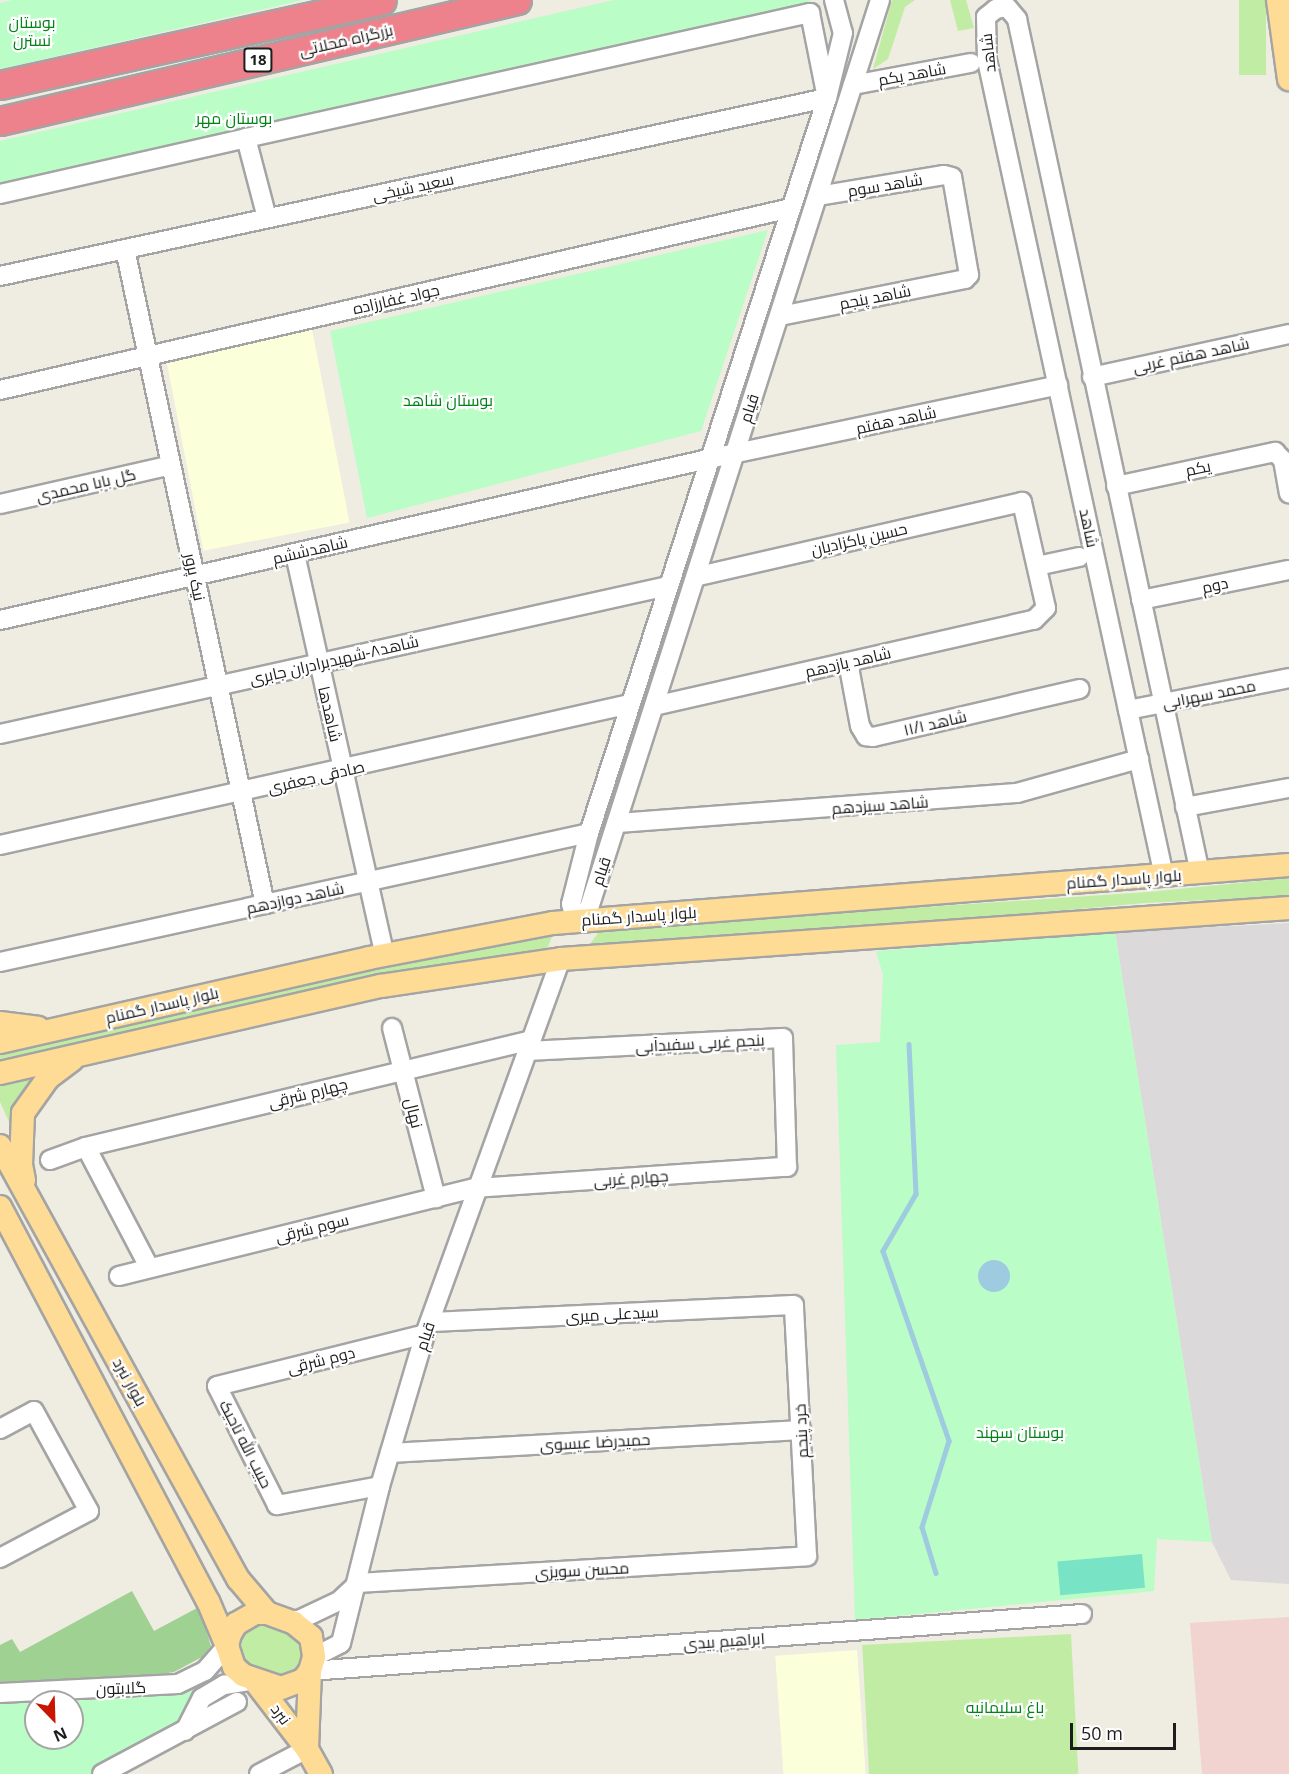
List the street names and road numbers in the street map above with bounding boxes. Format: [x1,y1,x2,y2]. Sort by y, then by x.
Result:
street label: بزرگراه محلاتی [297,20,395,60]
street label: شاهد [976,32,1000,74]
road number: 18 [243,48,273,72]
street label: شاهد یکم [876,59,948,89]
street label: سعید شیخی [371,169,455,205]
street label: شاهد سوم [846,170,924,200]
street label: جواد غفارزاده [351,280,441,318]
street label: شاهد پنجم [838,281,912,313]
street label: شاهد هفتم غربی [1131,333,1251,377]
street label: قیام [735,391,763,425]
street label: شاهد هفتم [854,402,938,438]
street label: یکم [1184,456,1212,480]
street label: گل بابا محمدی [34,464,138,506]
street label: شاهد [1076,507,1102,549]
street label: حسین پاکزادیان [809,519,909,559]
street label: شاهدششم [270,532,350,568]
street label: نیک پرور [181,551,209,603]
street label: دوم [1200,573,1230,597]
street label: شاهد۸-شهیدبرادران جابری [248,631,420,689]
street label: شاهد یازدهم [803,643,893,681]
street label: محمد سهرابی [1161,676,1257,712]
street label: شاهدها [314,684,346,744]
street label: شاهد ۱۱/۱ [902,706,968,740]
street label: صادقی جعفری [266,757,366,797]
street label: شاهد سیزدهم [831,792,929,818]
street label: قیام [587,854,615,888]
street label: بلوار پاسدار گمنام [1066,865,1182,893]
street label: شاهد دوازدهم [244,878,346,918]
street label: بلوار پاسدار گمنام [581,902,697,930]
street label: بلوار پاسدار گمنام [104,983,220,1027]
street label: پنجم غربی سفیدآبی [635,1030,765,1056]
street label: چهارم شرقی [266,1074,350,1112]
street label: نهال [401,1096,427,1130]
street label: چهارم غربی [593,1166,669,1190]
street label: سوم شرقی [273,1210,351,1246]
street label: سیدعلی میری [565,1302,659,1326]
street label: قیام [411,1319,439,1353]
street label: دوم شرقی [285,1342,357,1378]
street label: بلوار نبرد [109,1354,151,1410]
street label: حبیب الله تاجیک [216,1397,276,1491]
street label: خرد پنجم [790,1403,812,1459]
street label: حمیدرضا عیسوی [539,1430,651,1454]
street label: محسن سویزی [534,1558,630,1582]
street label: ابراهیم بیدی [683,1629,765,1653]
street label: گلابتون [95,1678,147,1698]
street label: نبرد [267,1700,295,1728]

